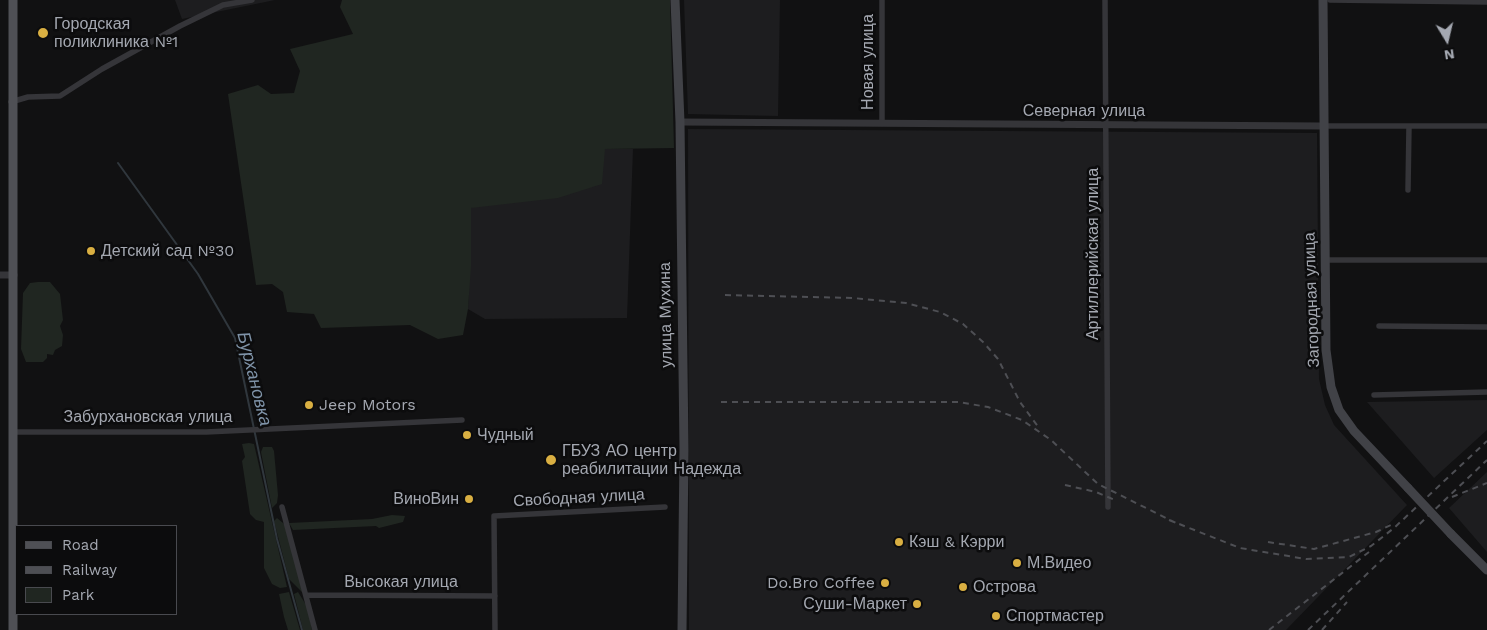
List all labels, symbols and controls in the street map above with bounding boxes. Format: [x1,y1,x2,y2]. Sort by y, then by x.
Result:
place label: Городская поликлиника №1 [54,14,178,52]
street label: Новая улица [858,14,878,110]
north arrow [1422,15,1472,65]
marker: Городская поликлиника №1 [36,26,50,40]
text: N [1443,46,1456,64]
street label: Северная улица [1023,101,1145,121]
street label: Артиллерийская улица [1083,168,1103,340]
street label: Загородная улица [1300,232,1324,368]
place label: Детский сад №30 [101,241,234,261]
marker: Детский сад №30 [85,245,97,257]
street label: улица Мухина [655,262,677,368]
water label: Бурхановка [232,330,276,428]
place label: Jeep Motors [319,395,416,415]
marker: Jeep Motors [303,399,315,411]
street label: Забурхановская улица [63,407,233,427]
place label: Чудный [477,425,534,445]
marker: Чудный [461,429,473,441]
place label: ГБУЗ АО центр реабилитации Надежда [562,441,741,479]
marker: ГБУЗ АО центр реабилитации Надежда [544,453,558,467]
street label: Свободная улица [513,485,645,511]
place label: ВиноВин [393,489,459,509]
marker: ВиноВин [463,493,475,505]
legend [15,525,178,615]
place label: Кэш & Кэрри [909,532,1004,552]
text: Road [62,536,99,554]
marker: Кэш & Кэрри [893,536,905,548]
place label: М.Видео [1027,553,1091,573]
marker: М.Видео [1011,557,1023,569]
text: Railway [62,561,117,579]
street label: Высокая улица [344,572,458,592]
place label: Do.Bro Coffee [767,573,875,593]
marker: Do.Bro Coffee [879,577,891,589]
place label: Острова [973,577,1036,597]
marker: Острова [957,581,969,593]
text: Park [62,586,94,604]
place label: Суши-Маркет [803,594,907,614]
marker: Суши-Маркет [911,598,923,610]
place label: Спортмастер [1006,606,1104,626]
marker: Спортмастер [990,610,1002,622]

